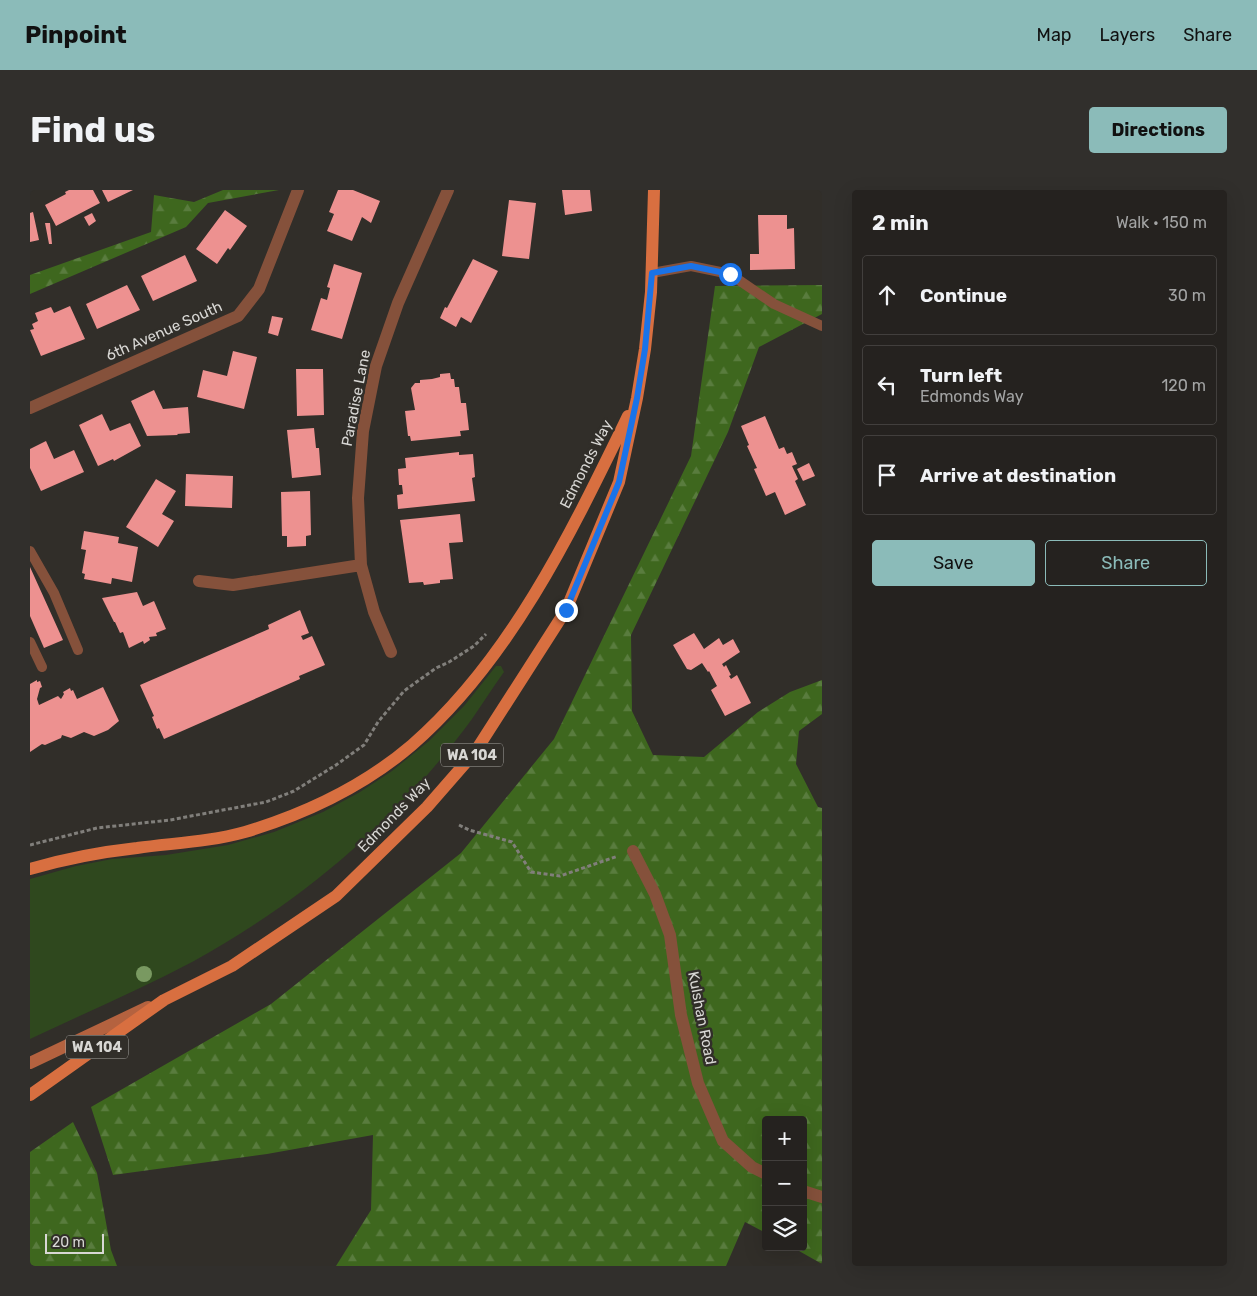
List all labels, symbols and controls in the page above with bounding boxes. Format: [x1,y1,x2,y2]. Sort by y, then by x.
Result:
text: Pinpoint [25,21,127,49]
text: Map [1037,24,1072,46]
text: Layers [1100,24,1155,46]
text: Share [1183,24,1232,46]
button: Directions [1089,107,1227,153]
text: Find us [30,109,155,151]
text: 2 min [872,210,929,235]
text: Walk · 150 m [1116,213,1207,232]
route start [719,263,742,286]
icon: ahead [873,281,901,309]
text: Continue [920,284,1007,307]
text: 30 m [1168,286,1206,305]
street label: 6th Avenue South [103,297,225,365]
street label: Paradise Lane [338,348,374,448]
text: Turn left [920,364,1002,387]
icon: left [873,371,901,399]
text: 120 m [1161,376,1206,395]
text: Edmonds Way [920,387,1024,406]
street label: Edmonds Way [556,417,616,511]
icon: arrive [873,461,901,489]
text: Arrive at destination [920,464,1116,487]
button: Save [872,540,1035,586]
button: Share [1045,540,1207,586]
route end [555,599,578,622]
road number: WA 104 [441,744,503,766]
street label: Edmonds Way [354,774,434,856]
street label: Kulshan Road [684,970,720,1066]
road number: WA 104 [66,1036,128,1059]
map controls [762,1116,807,1251]
button: + [762,1116,807,1161]
button: − [762,1161,807,1206]
button: layers [762,1206,807,1251]
scale bar [45,1231,104,1254]
text: 20 m [52,1234,85,1251]

